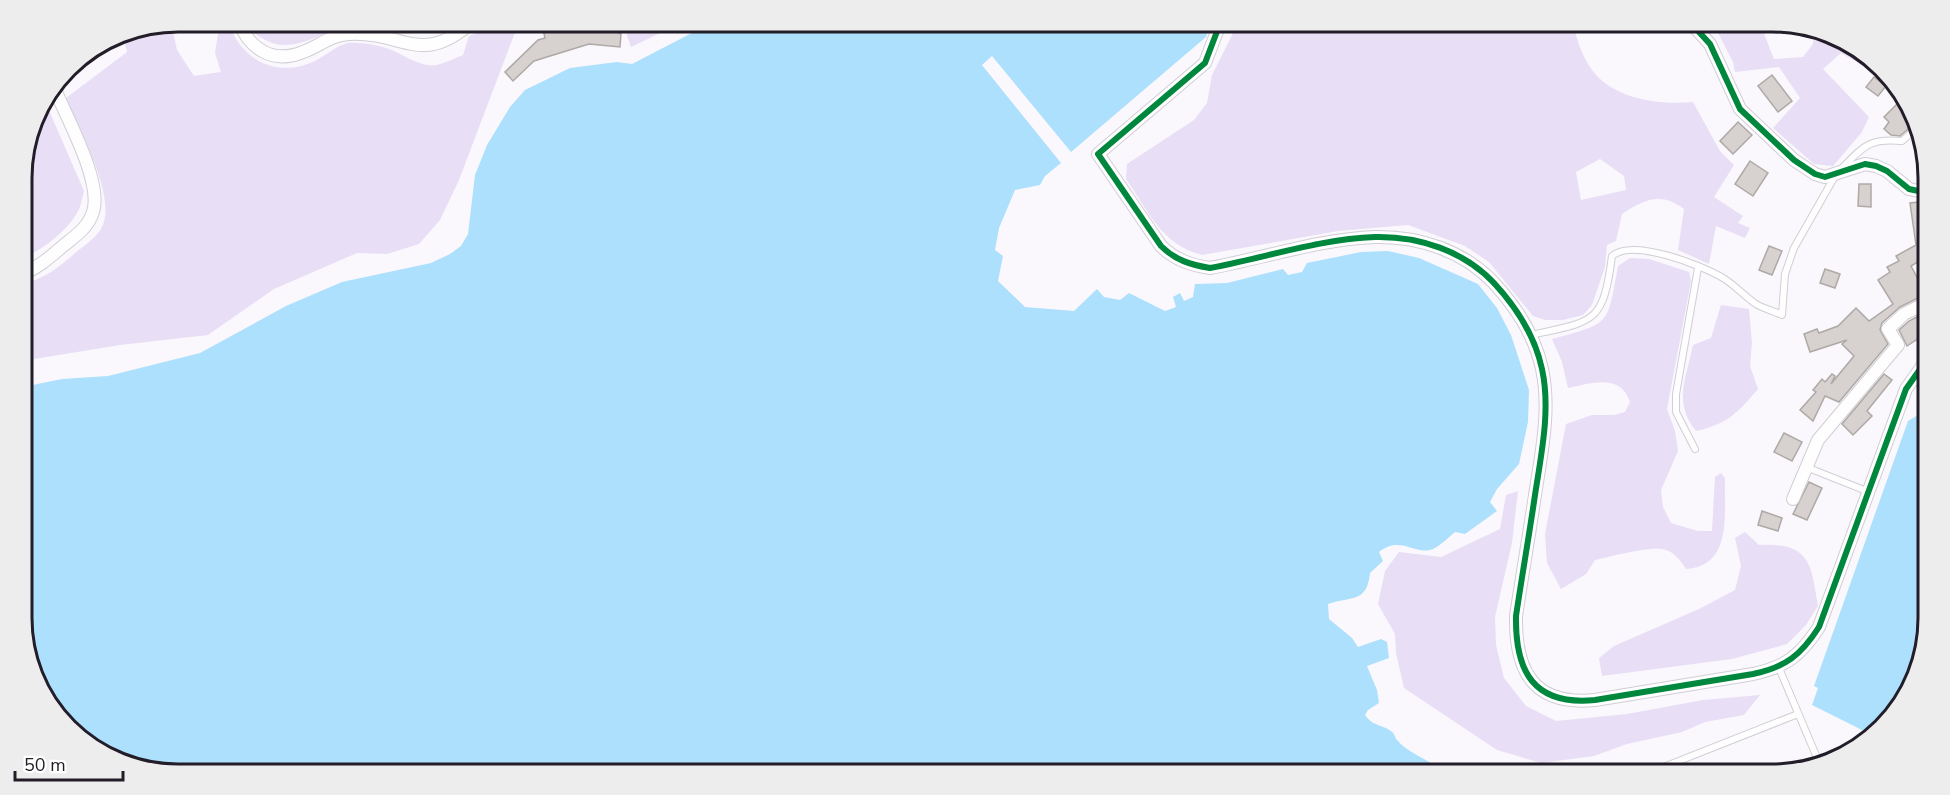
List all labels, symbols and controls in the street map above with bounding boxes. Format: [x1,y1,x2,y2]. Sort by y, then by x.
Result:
scale bar [15,744,123,782]
text: 50 m [24,753,66,777]

